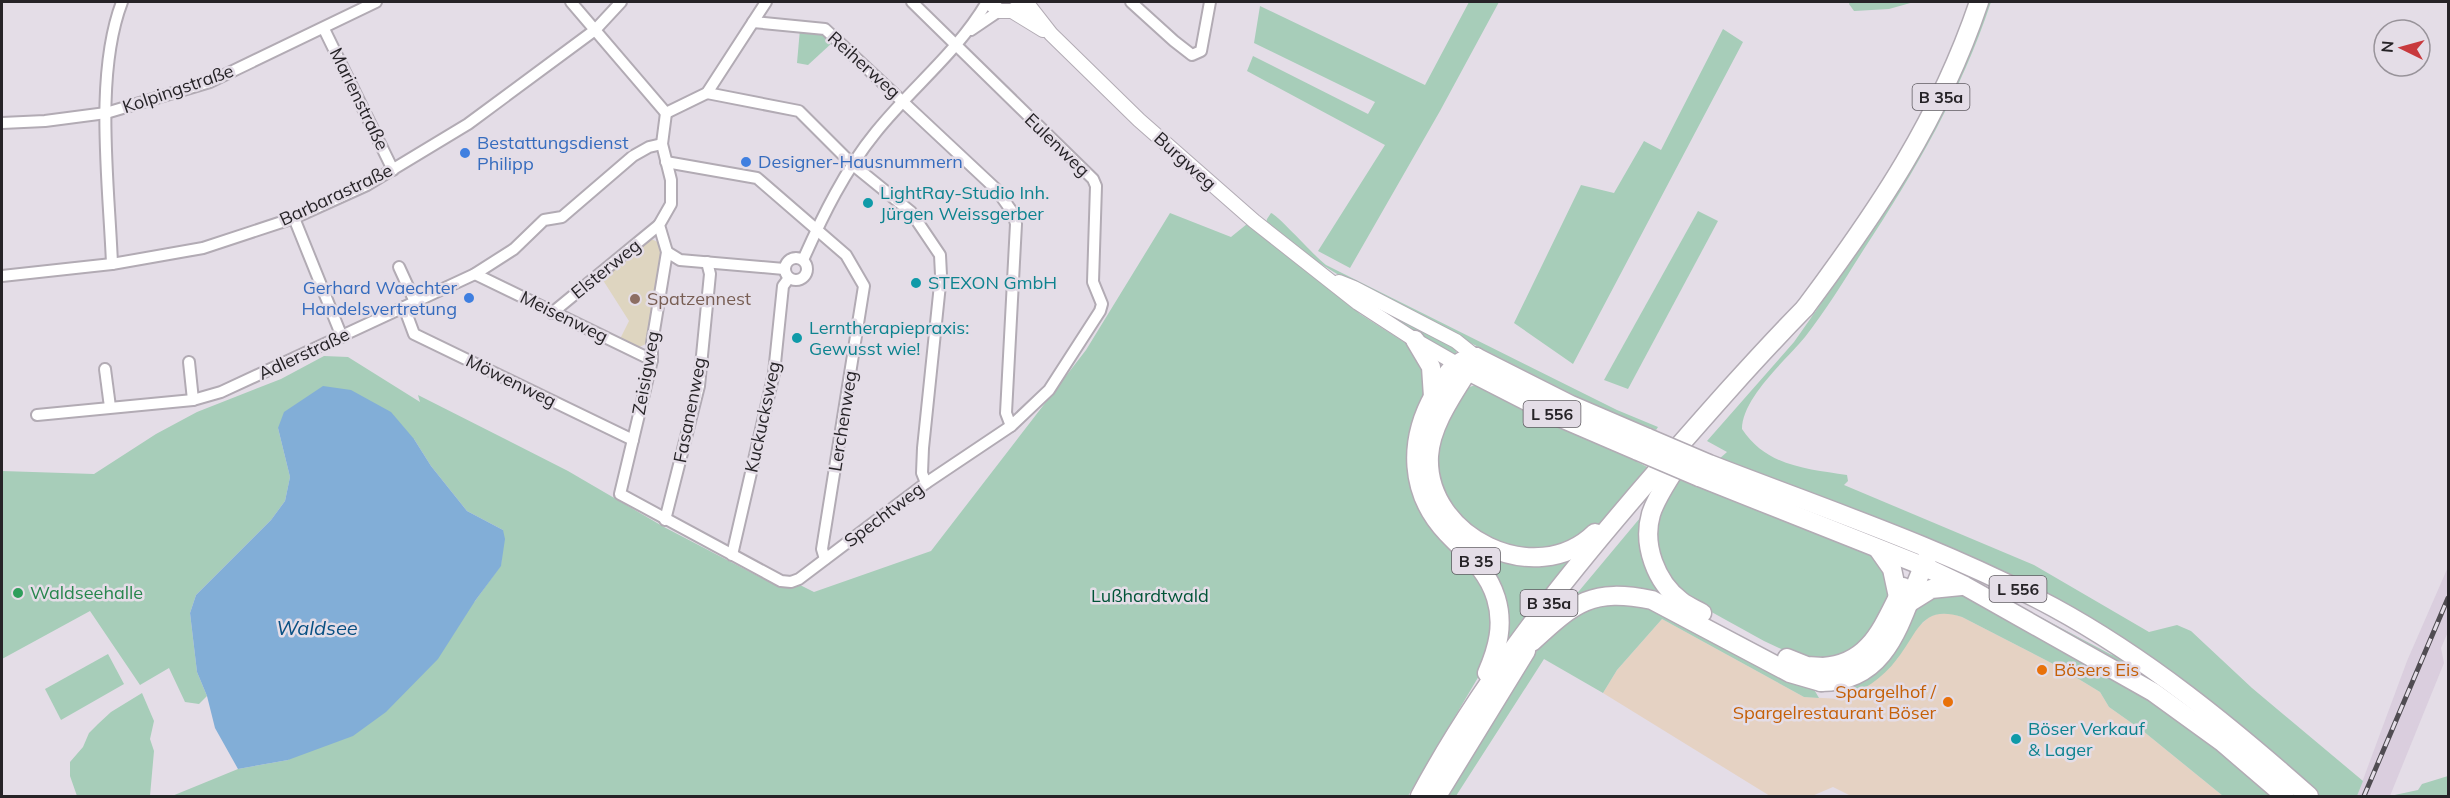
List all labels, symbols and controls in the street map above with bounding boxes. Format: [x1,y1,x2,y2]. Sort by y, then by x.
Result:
north arrow [2372,18,2432,78]
street label: Reiherweg [823,26,905,103]
text: N [2377,40,2398,54]
street label: Marienstraße [325,44,394,154]
street label: Kolpingstraße [119,59,236,118]
road number: B 35a [1912,84,1970,110]
street label: Eulenweg [1020,108,1095,181]
street label: Burgweg [1149,127,1221,195]
place label: Bestattungsdienst Philipp [477,131,629,175]
marker: Bestattungsdienst Philipp [458,146,472,160]
place label: Designer-Hausnummern [758,150,963,173]
marker: Designer-Hausnummern [739,155,753,169]
street label: Barbarastraße [276,158,396,231]
place label: LightRay-Studio Inh. Jürgen Weissgerber [880,181,1049,225]
marker: LightRay-Studio Inh. Jürgen Weissgerber [861,196,875,210]
street label: Elsterweg [566,234,645,304]
place label: STEXON GmbH [928,271,1057,294]
place label: Gerhard Waechter Handelsvertretung [301,276,457,320]
marker: STEXON GmbH [909,276,923,290]
street label: Meisenweg [517,285,612,348]
place label: Spatzennest [647,287,751,310]
marker: Gerhard Waechter Handelsvertretung [462,291,476,305]
marker: Spatzennest [628,292,642,306]
place label: Lerntherapiepraxis: Gewusst wie! [809,316,969,360]
street label: Adlerstraße [254,322,353,385]
street label: Zeisigweg [627,329,664,417]
marker: Lerntherapiepraxis: Gewusst wie! [790,331,804,345]
street label: Möwenweg [462,349,560,412]
street label: Fasanenweg [668,355,711,465]
street label: Kuckucksweg [740,359,786,475]
street label: Lerchenweg [823,369,862,473]
road number: L 556 [1524,401,1580,427]
street label: Spechtweg [839,477,928,552]
road number: B 35 [1452,548,1500,574]
road number: L 556 [1990,576,2046,602]
place label: Waldseehalle [30,581,143,604]
park label: Lußhardtwald [1091,584,1209,607]
marker: Waldseehalle [11,586,25,600]
road number: B 35a [1520,590,1578,616]
water label: Waldsee [276,615,358,640]
place label: Bösers Eis [2054,658,2139,681]
marker: Bösers Eis [2035,663,2049,677]
place label: Spargelhof / Spargelrestaurant Böser [1733,680,1937,724]
marker: Spargelhof / Spargelrestaurant Böser [1941,695,1955,709]
place label: Böser Verkauf & Lager [2028,717,2146,761]
marker: Böser Verkauf & Lager [2009,732,2023,746]

